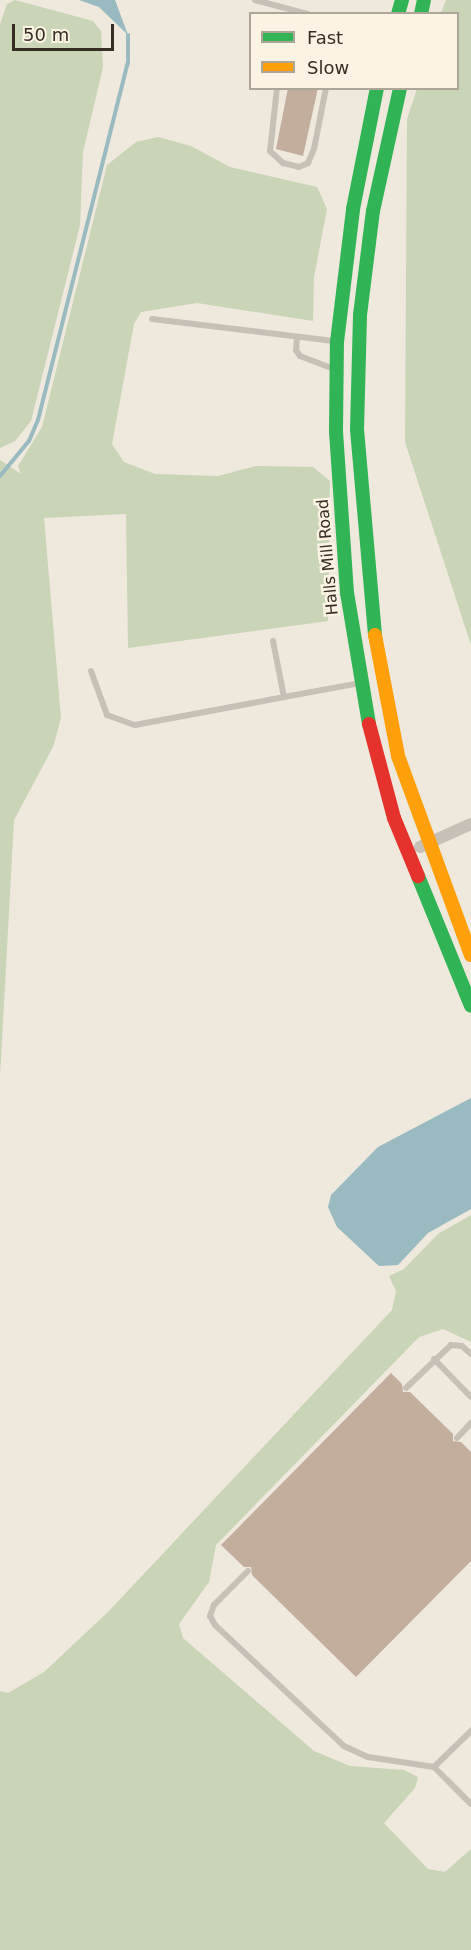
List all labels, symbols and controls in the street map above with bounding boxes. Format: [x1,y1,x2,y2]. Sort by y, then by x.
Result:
scale bar [15,12,117,50]
legend [249,12,459,90]
text: 50 m [23,24,69,45]
text: Fast [307,27,343,48]
text: Slow [307,57,349,78]
street label: Halls Mill Road [313,498,343,616]

